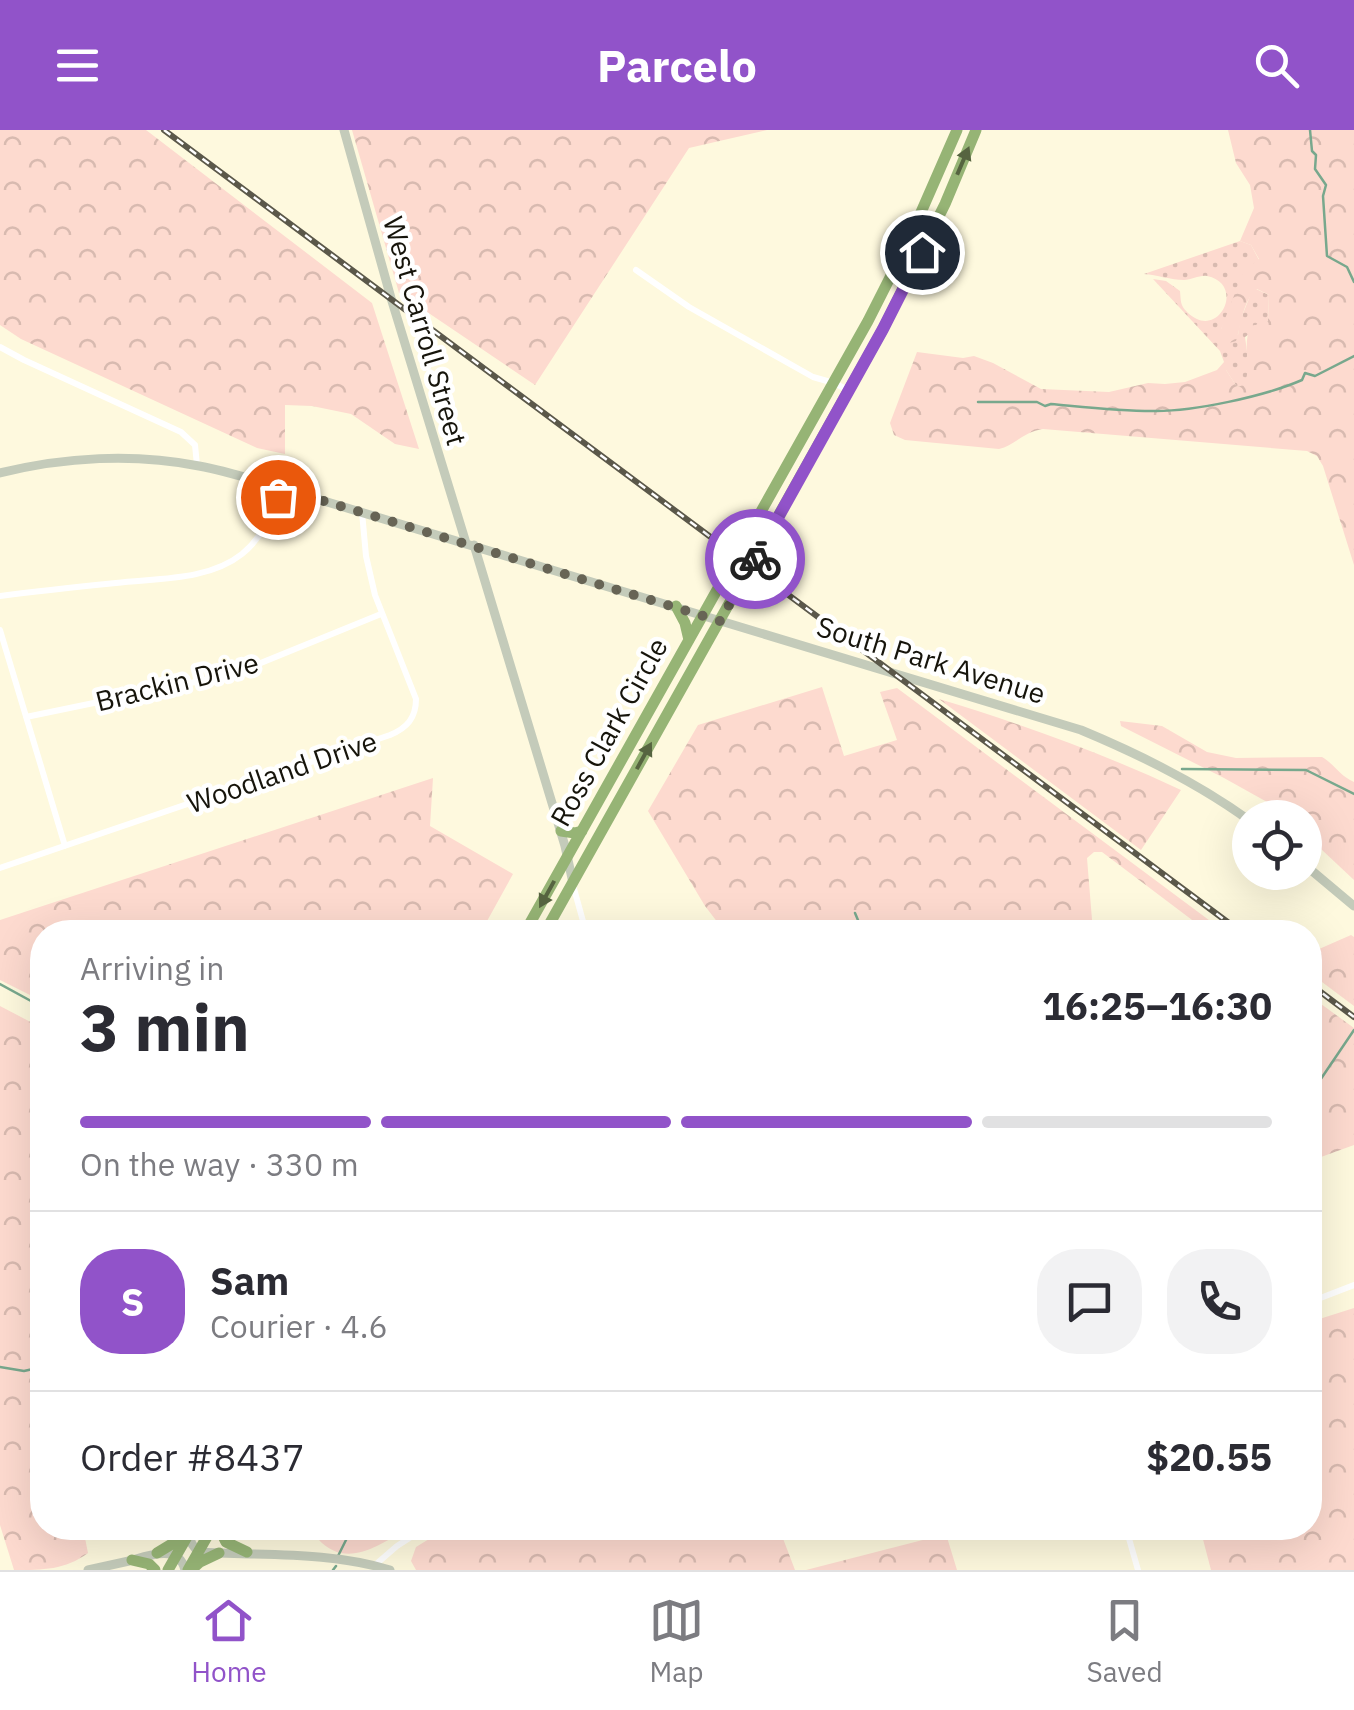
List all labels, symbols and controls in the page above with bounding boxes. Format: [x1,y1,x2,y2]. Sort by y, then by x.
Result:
text: Parcelo [597,36,757,94]
icon: menu [50,38,105,93]
icon: search [1249,38,1304,93]
one-way arrow [955,146,971,176]
pin [880,210,965,295]
street label: West Carroll Street [375,212,476,450]
icon: home [895,225,950,280]
pin [236,455,321,540]
icon: bag [251,470,306,525]
courier [705,509,805,609]
icon: bike [728,532,783,587]
street label: South Park Avenue [812,607,1050,712]
street label: Ross Clark Circle [541,631,676,833]
street label: Brackin Drive [92,643,262,720]
street label: Woodland Drive [182,722,382,821]
one-way arrow [635,742,653,770]
map controls [1232,800,1322,890]
button: locate [1232,800,1322,890]
one-way arrow [538,879,555,908]
text: Arriving in [80,947,225,989]
text: 16:25–16:30 [1042,981,1272,1030]
text: 3 min [80,984,250,1069]
text: On the way · 330 m [80,1143,359,1185]
button: chat [1037,1249,1142,1354]
button: phone [1167,1249,1272,1354]
text: Sam [210,1256,289,1305]
text: S [121,1277,144,1326]
text: Courier · 4.6 [210,1305,388,1347]
text: Order #8437 [80,1432,305,1481]
text: $20.55 [1146,1432,1272,1481]
tab: Home [191,1593,267,1690]
tab: Map [649,1593,704,1690]
tab: Saved [1087,1593,1163,1690]

